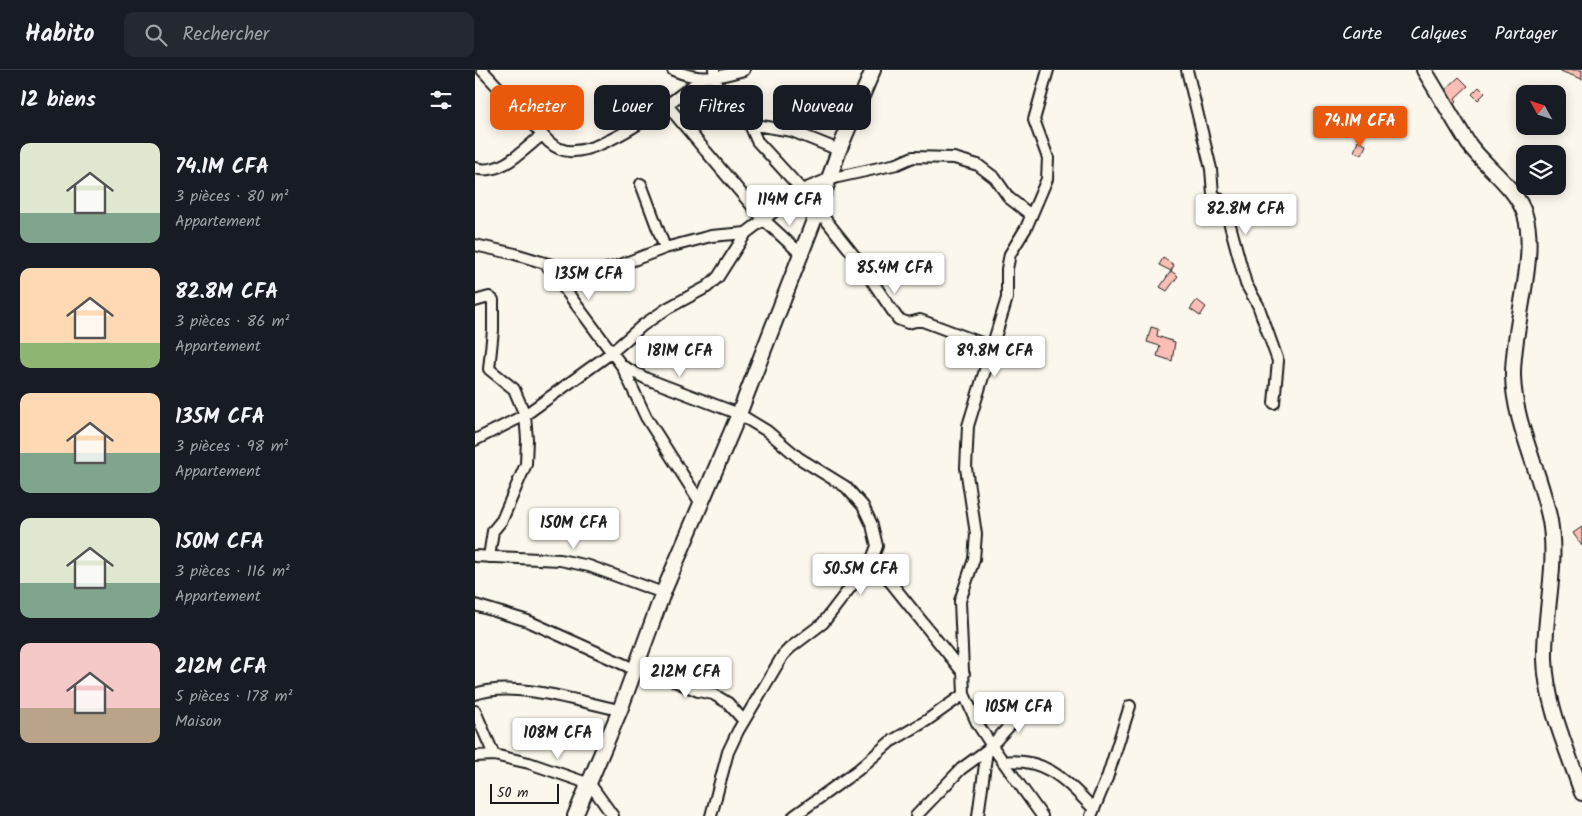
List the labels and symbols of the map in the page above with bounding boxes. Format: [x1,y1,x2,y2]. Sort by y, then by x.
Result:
north arrow [1516,85,1566,135]
pin: 74.1M CFA [1303,106,1417,148]
pin: 114M CFA [738,184,842,227]
pin: 82.8M CFA [1189,194,1303,236]
pin: 85.4M CFA [838,252,952,295]
pin: 135M CFA [537,258,641,301]
pin: 181M CFA [628,336,732,378]
pin: 89.8M CFA [938,336,1052,378]
pin: 150M CFA [522,508,626,550]
pin: 50.5M CFA [804,554,918,596]
pin: 212M CFA [634,656,738,699]
pin: 105M CFA [967,692,1071,734]
pin: 108M CFA [506,718,610,760]
scale bar [490,781,559,804]

